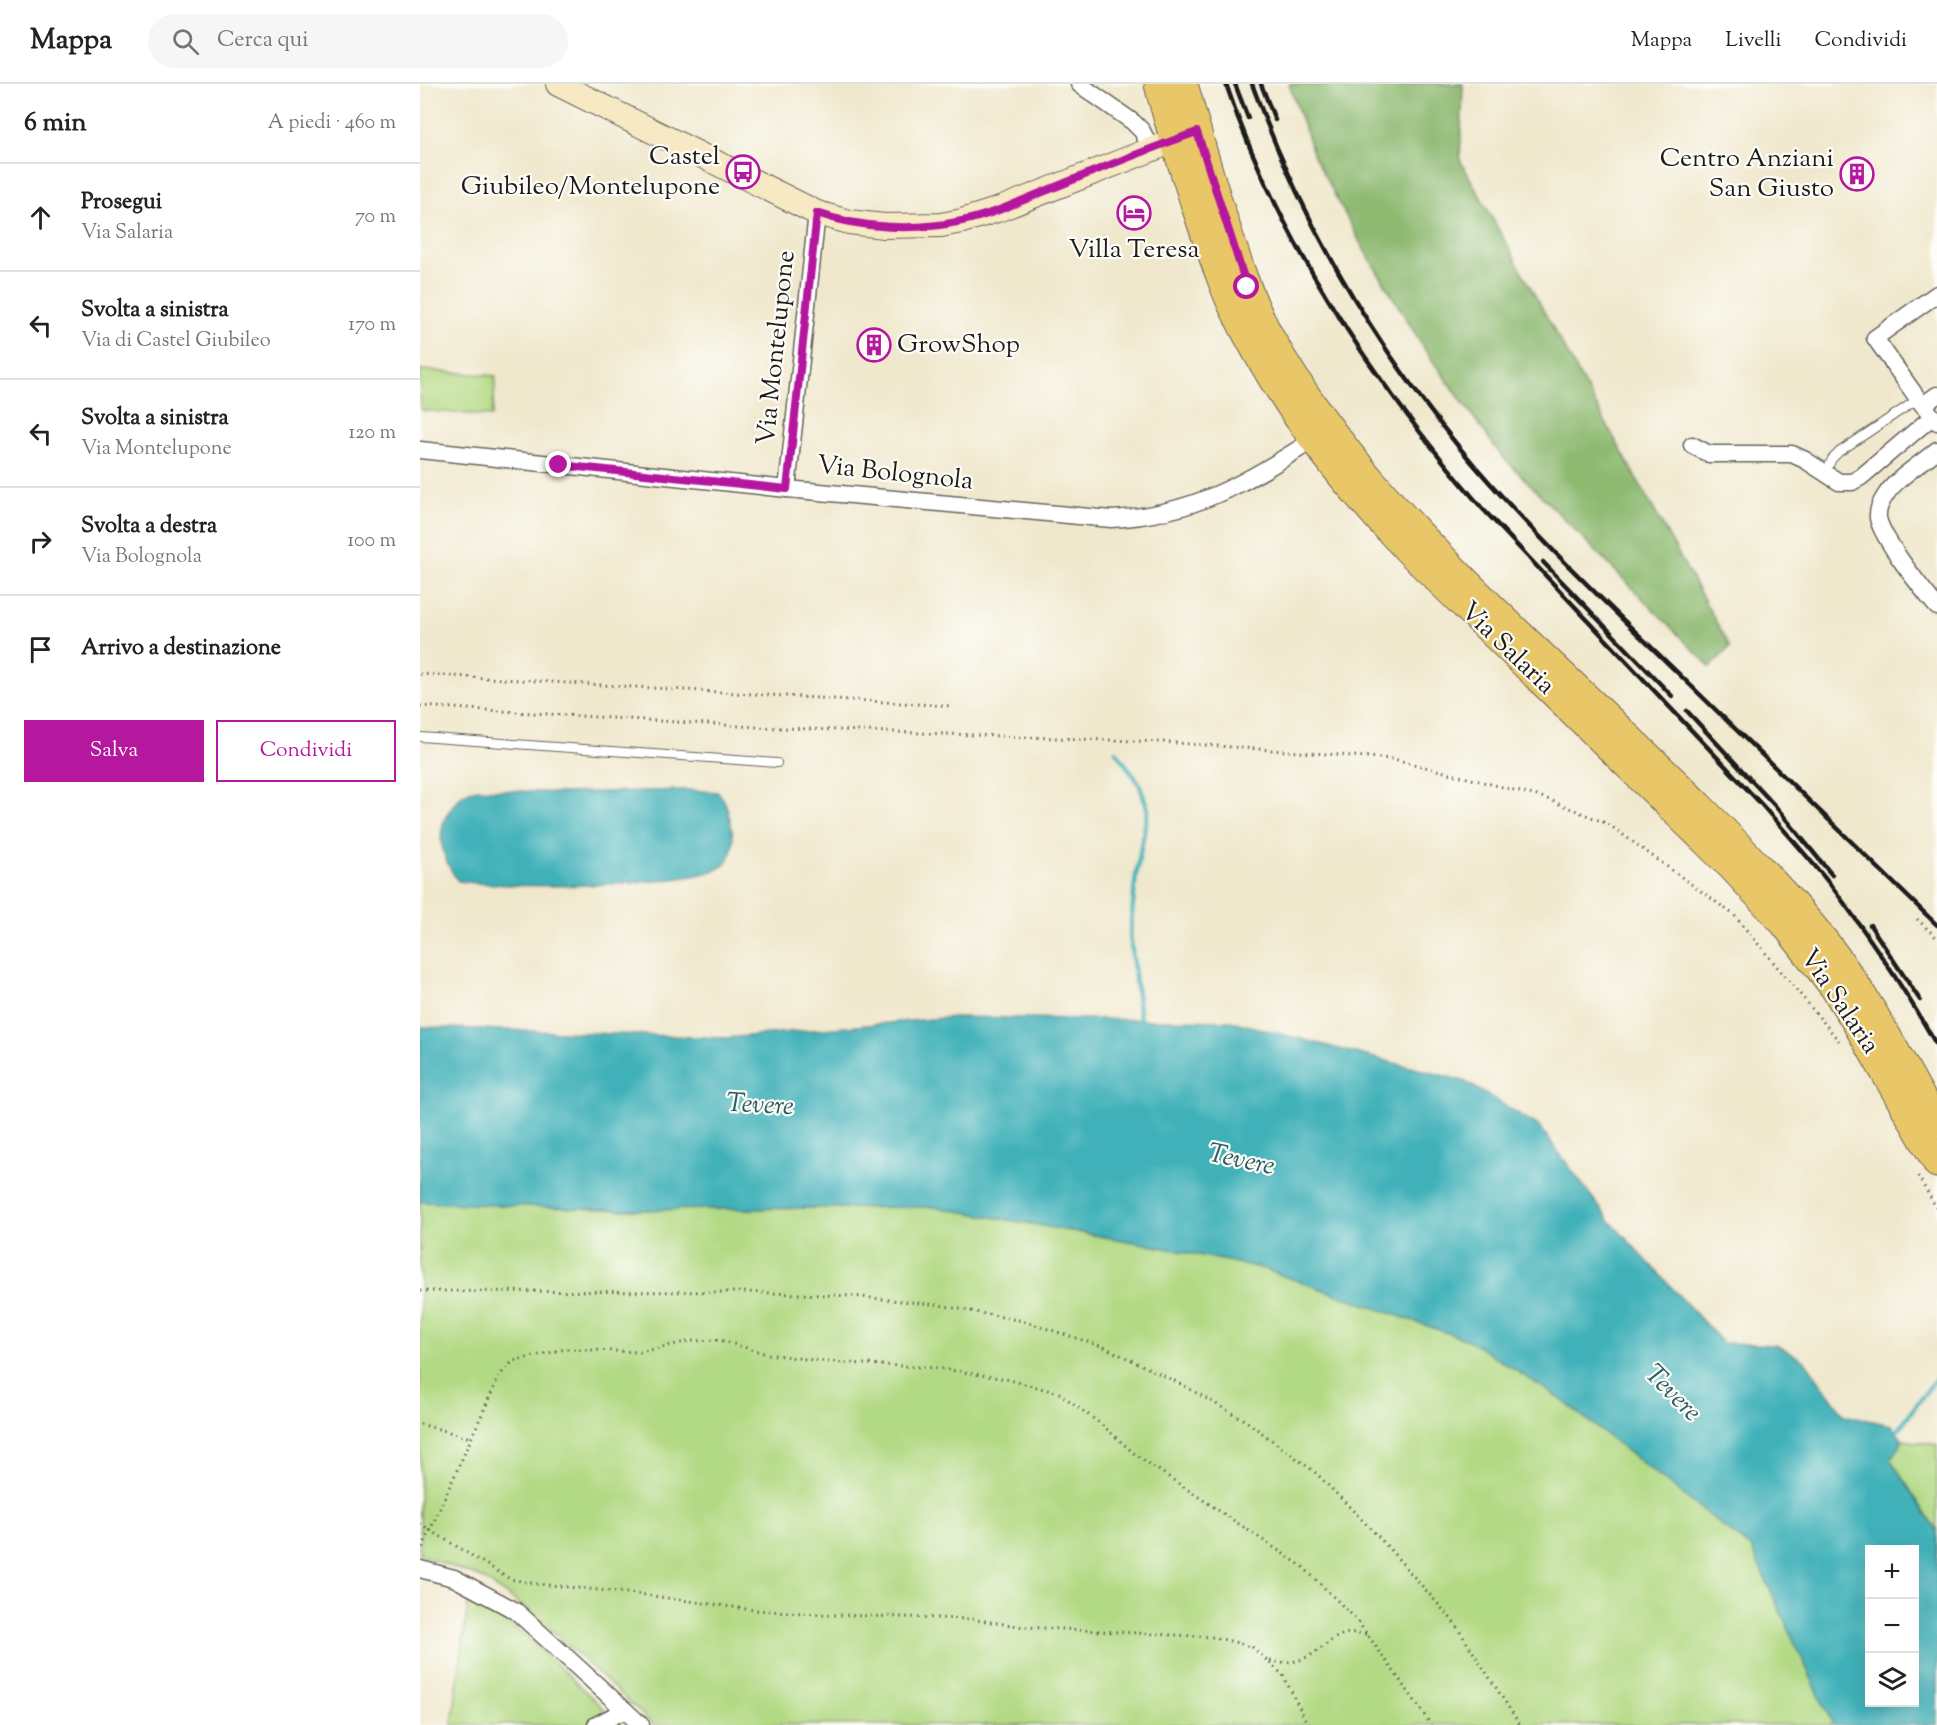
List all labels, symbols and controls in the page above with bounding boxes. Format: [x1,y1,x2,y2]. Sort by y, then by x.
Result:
search box [148,14,568,68]
text: Mappa [30,21,112,61]
icon: search [169,25,202,58]
text: Cerca qui [217,25,308,57]
text: Mappa [1631,26,1692,56]
text: Livelli [1725,26,1782,56]
text: Condividi [1815,26,1907,56]
text: 6 min [24,105,87,142]
text: A piedi · 460 m [268,109,396,138]
place label: Castel Giubileo/Montelupone [461,139,720,206]
place label: Centro Anziani San Giusto [1660,141,1834,208]
bus stop icon: Castel Giubileo/Montelupone [725,154,761,190]
building icon: Centro Anziani San Giusto [1839,156,1875,192]
text: Prosegui [81,187,162,219]
hotel icon: Villa Teresa [1116,195,1152,231]
icon: ahead [24,201,57,234]
text: 70 m [355,203,396,232]
text: Via Salaria [81,219,173,248]
place label: Villa Teresa [1068,232,1200,269]
street label: Via Montelupone [748,249,806,447]
route start [1233,273,1259,299]
text: Svolta a sinistra [81,295,229,327]
icon: left [24,309,57,342]
text: 170 m [348,311,396,340]
text: Via di Castel Giubileo [81,327,271,356]
building icon: GrowShop [856,327,892,363]
place label: GrowShop [897,327,1020,364]
text: Svolta a sinistra [81,403,229,435]
icon: left [24,417,57,450]
text: 120 m [348,419,396,448]
text: Via Montelupone [81,435,232,464]
street label: Via Bolognola [815,447,975,501]
route end [545,451,571,477]
text: Svolta a destra [81,511,217,543]
icon: right [24,525,57,558]
text: 100 m [347,527,396,556]
text: Via Bolognola [81,543,202,572]
street label: Via Salaria [1451,594,1563,704]
icon: arrive [24,633,57,666]
text: Arrivo a destinazione [81,633,281,665]
button: Salva [24,720,204,782]
button: Condividi [216,720,396,782]
street label: Via Salaria [1790,942,1888,1062]
water label: Tevere [725,1085,795,1127]
water label: Tevere [1204,1135,1278,1187]
water label: Tevere [1634,1356,1710,1432]
map controls [1865,1545,1919,1707]
button: + [1865,1545,1919,1599]
button: − [1865,1599,1919,1653]
button: layers [1865,1653,1919,1707]

